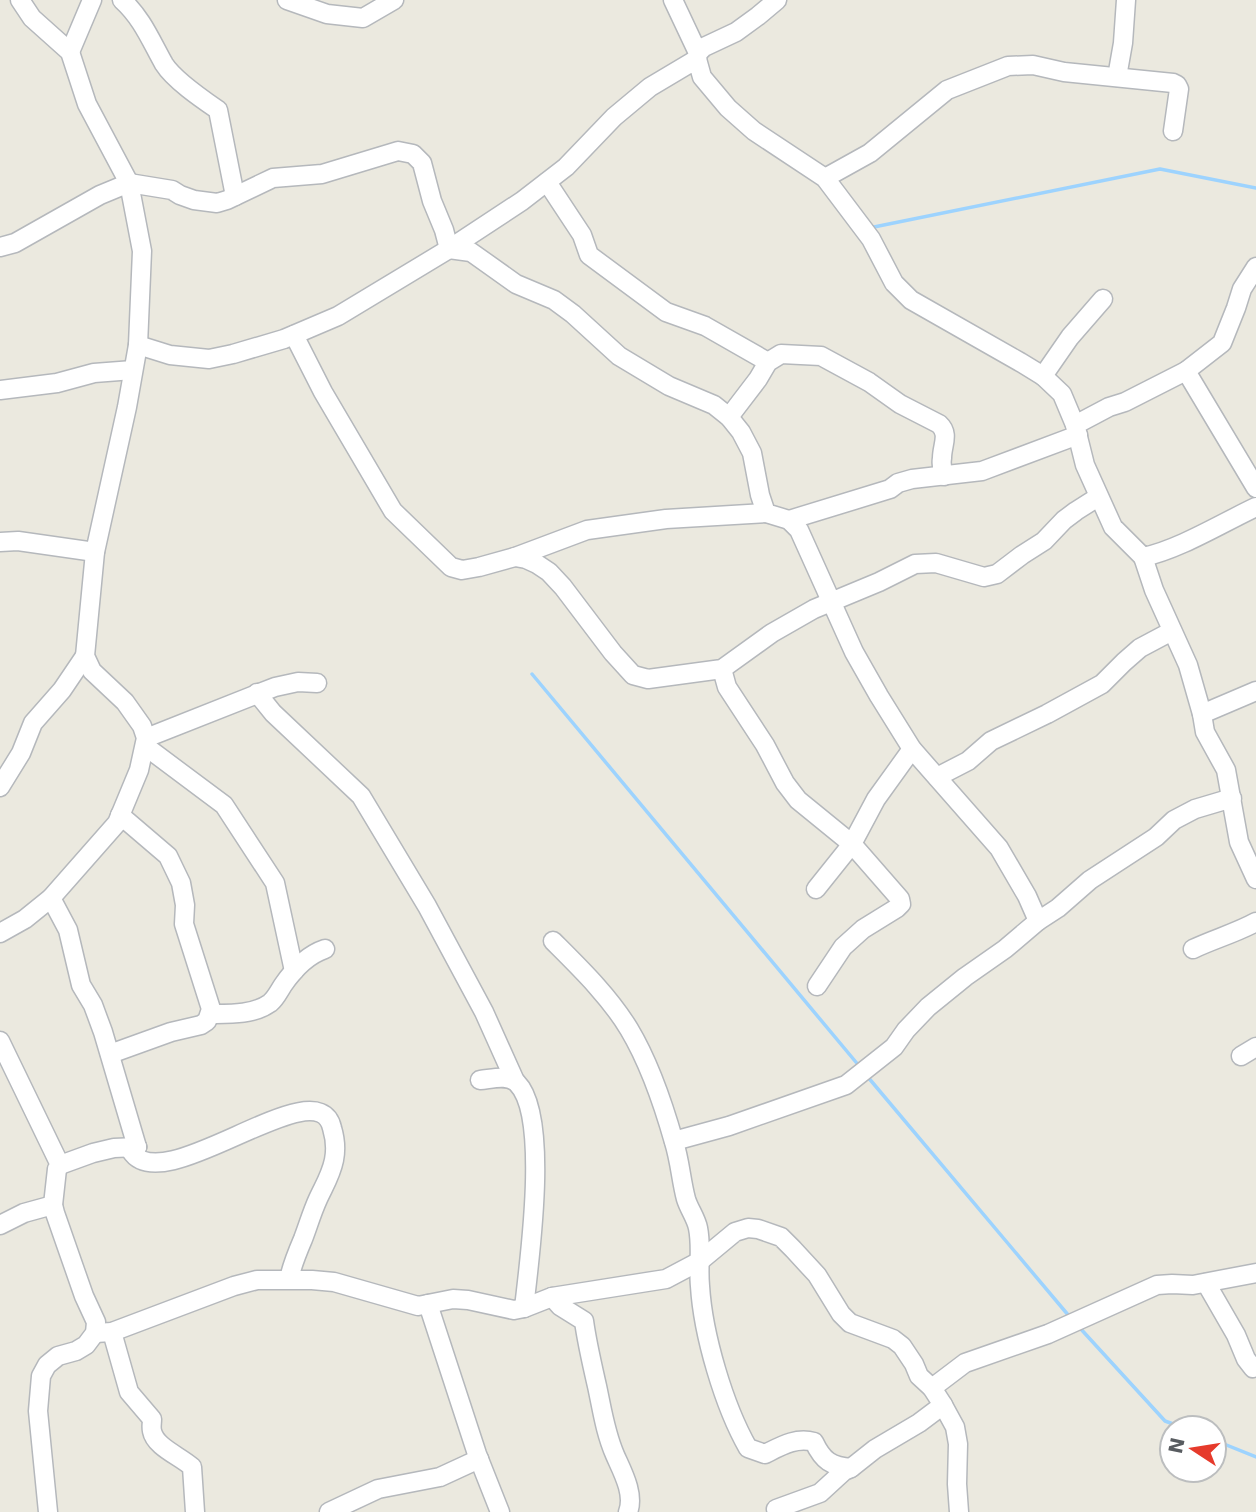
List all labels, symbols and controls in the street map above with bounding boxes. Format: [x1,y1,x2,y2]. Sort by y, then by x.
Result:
north arrow [1158,1414,1228,1484]
text: N [1164,1435,1189,1456]

